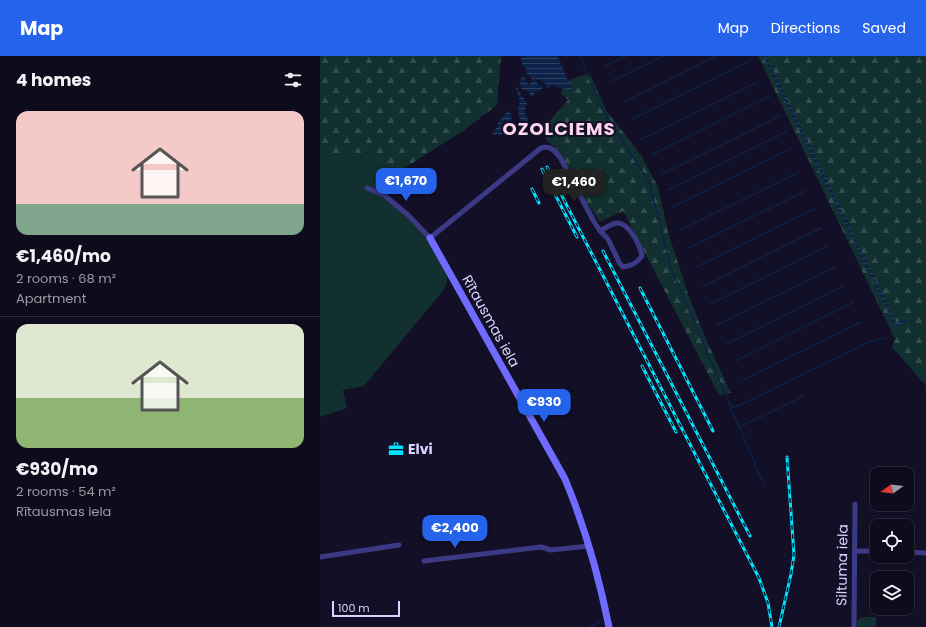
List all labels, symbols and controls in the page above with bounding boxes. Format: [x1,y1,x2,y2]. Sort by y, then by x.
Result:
text: Map [20,15,63,42]
text: Map [718,18,749,38]
text: Directions [771,18,840,38]
text: Saved [862,18,906,38]
text: 4 homes [16,68,91,92]
icon: filters [282,69,304,91]
district label: OZOLCIEMS [503,116,615,141]
icon: home [124,137,196,209]
pin: €1,670 [373,168,439,202]
pin: €1,460 [541,169,607,203]
text: €1,670 [385,171,427,190]
text: €1,460 [552,172,596,191]
text: €1,460/mo [16,244,111,268]
text: 2 rooms · 68 m² [16,269,116,288]
street label: Rītausmas iela [457,271,525,371]
text: Apartment [16,289,86,308]
icon: home [124,350,196,422]
pin: €930 [520,389,568,423]
text: €930 [527,392,561,411]
place label: Elvi [408,439,433,459]
office icon: Elvi [387,440,405,458]
text: €930/mo [16,457,98,481]
north arrow [870,467,914,511]
map controls [870,467,914,615]
text: 2 rooms · 54 m² [16,482,116,501]
text: Rītausmas iela [16,502,111,521]
pin: €2,400 [422,515,488,549]
text: €2,400 [431,518,479,537]
button: locate [870,519,914,563]
street label: Siltuma iela [831,524,853,606]
button: layers [870,571,914,615]
scale bar [332,599,400,618]
text: 100 m [338,600,370,616]

